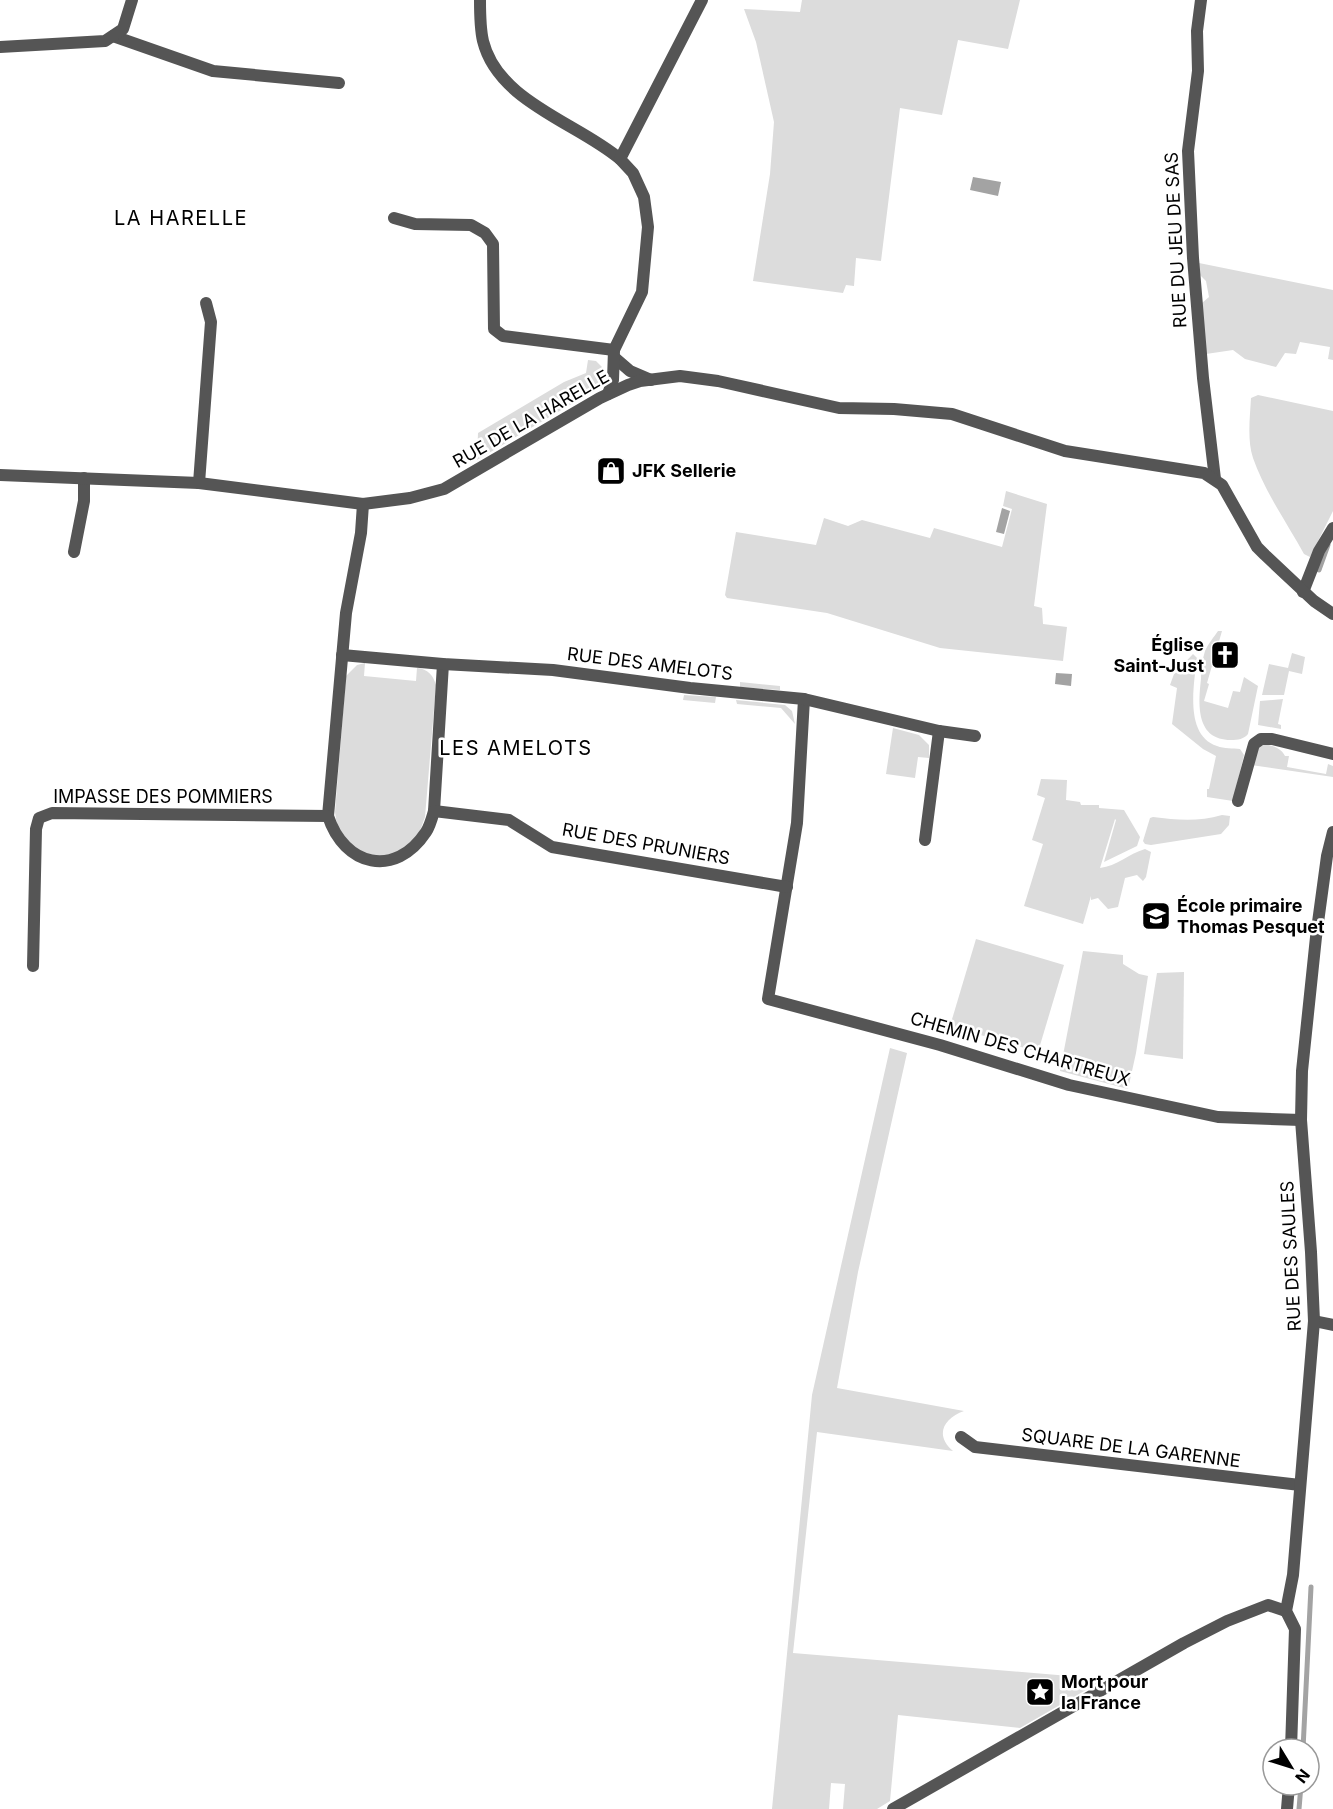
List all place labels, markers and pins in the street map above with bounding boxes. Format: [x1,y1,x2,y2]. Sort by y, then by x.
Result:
shop icon: JFK Sellerie [595,455,627,487]
place label: JFK Sellerie [632,460,737,481]
place label: Église Saint-Just [1113,634,1204,676]
church icon: Église Saint-Just [1209,639,1241,671]
place label: École primaire Thomas Pesquet [1177,895,1325,937]
school or university icon: École primaire Thomas Pesquet [1140,900,1172,932]
place label: Mort pour la France [1061,1671,1148,1713]
place icon: Mort pour la France [1024,1676,1056,1708]

